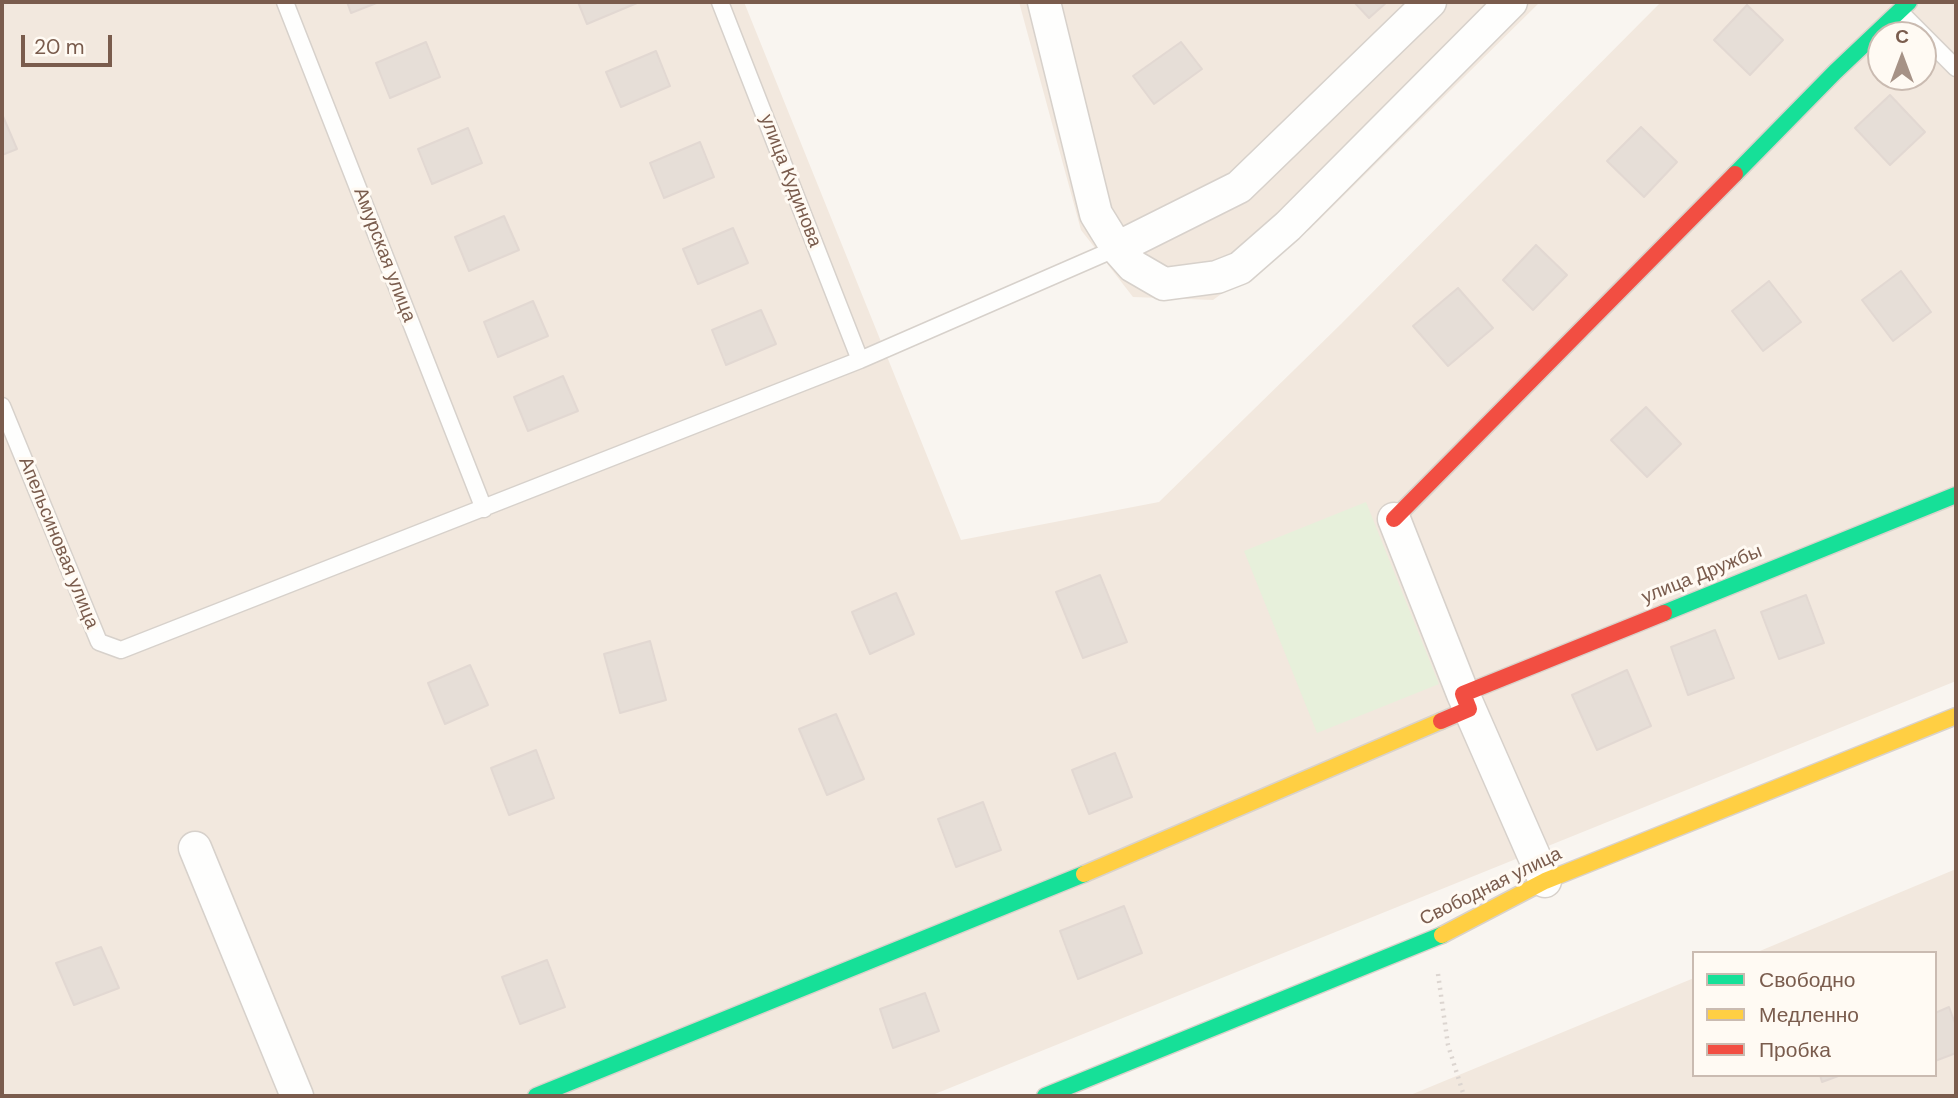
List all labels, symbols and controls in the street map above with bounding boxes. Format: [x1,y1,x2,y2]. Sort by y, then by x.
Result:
scale bar [24,21,116,65]
north arrow [1867,21,1937,91]
text: С [1895,24,1909,49]
text: 20 m [34,33,85,61]
street label: улица Кудинова [754,111,826,251]
street label: Амурская улица [348,185,420,325]
street label: Апельсиновая улица [13,454,103,632]
street label: улица Дружбы [1639,541,1765,609]
street label: Свободная улица [1416,843,1566,931]
legend [1692,951,1937,1077]
text: Свободно [1759,966,1856,994]
text: Медленно [1759,1001,1859,1029]
text: Пробка [1759,1036,1831,1064]

